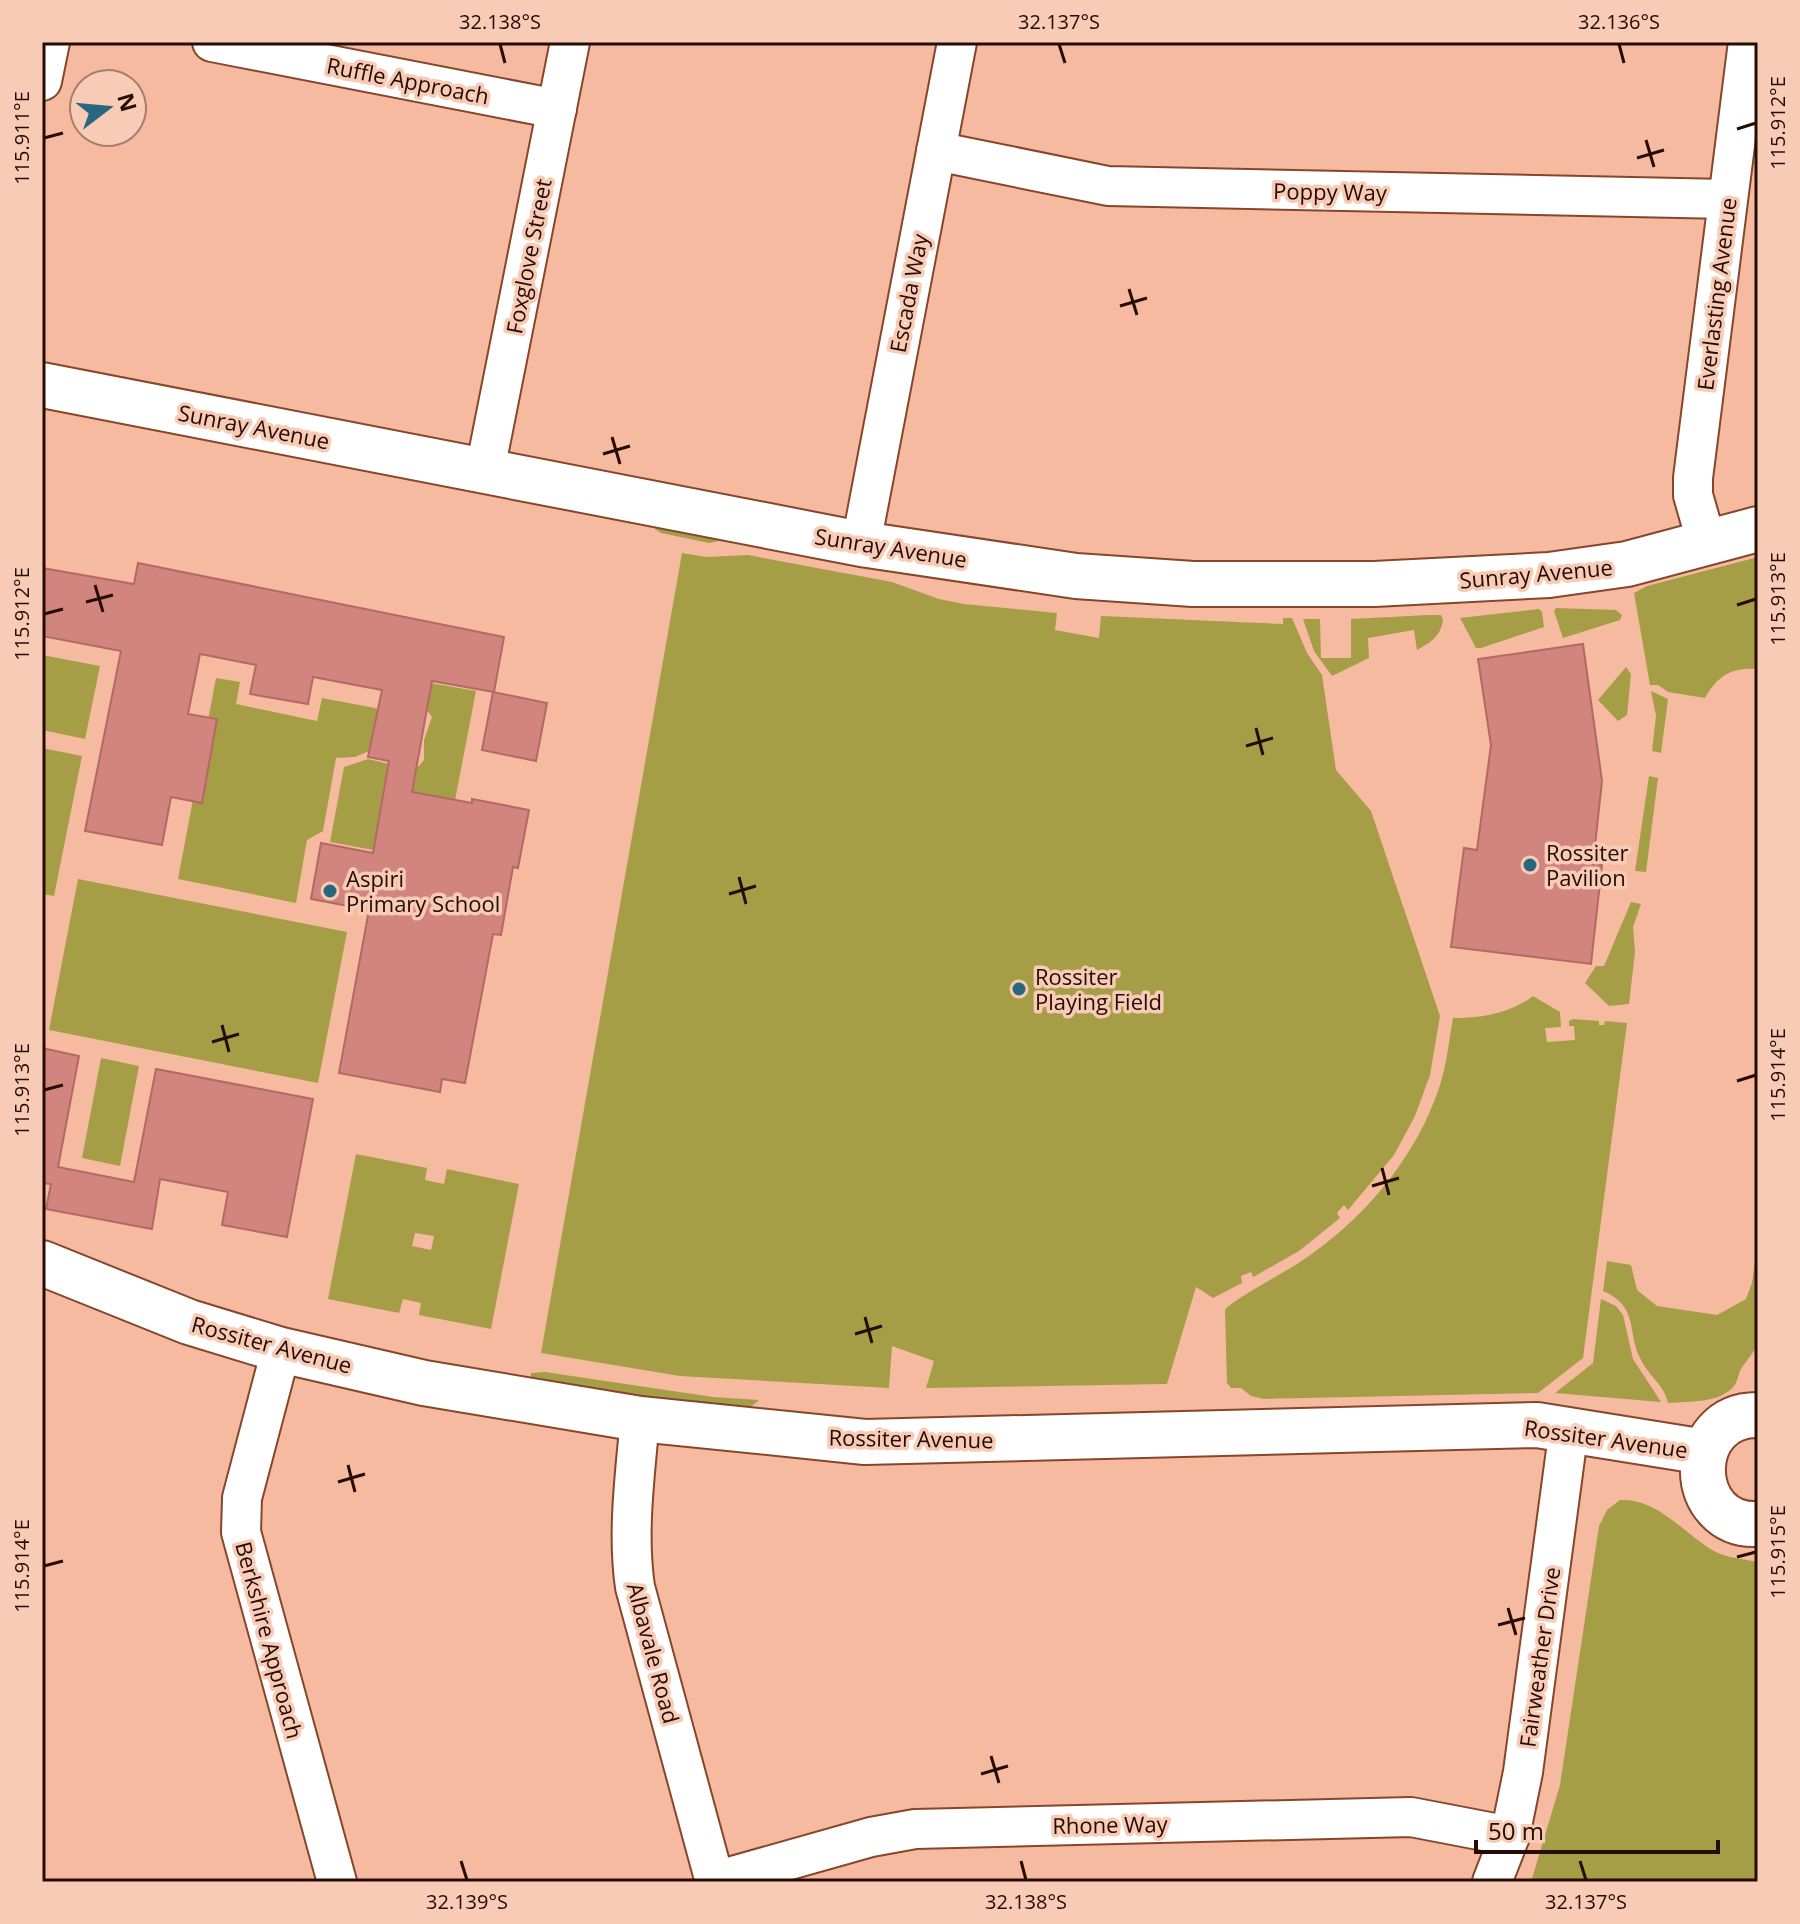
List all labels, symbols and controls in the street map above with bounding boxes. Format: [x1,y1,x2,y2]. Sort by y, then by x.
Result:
text: 32.138°S [459,8,541,35]
text: 32.137°S [1018,8,1100,35]
text: 32.136°S [1578,8,1660,35]
street label: Ruffle Approach [324,50,492,110]
north arrow [68,68,148,148]
text: 115.912°E [1764,76,1791,170]
text: N [111,89,145,115]
text: 115.911°E [8,91,35,185]
street label: Poppy Way [1273,175,1388,207]
street label: Foxglove Street [498,176,558,336]
street label: Everlasting Avenue [1689,196,1743,392]
street label: Escada Way [882,230,934,355]
street label: Sunray Avenue [176,397,332,455]
street label: Sunray Avenue [813,520,969,574]
street label: Sunray Avenue [1458,551,1614,595]
text: 115.913°E [1764,552,1791,646]
text: 115.912°E [8,567,35,661]
place label: Rossiter Pavilion [1546,837,1629,892]
marker: Rossiter Pavilion [1521,856,1539,874]
place label: Aspiri Primary School [346,863,500,918]
marker: Aspiri Primary School [321,882,339,900]
place label: Rossiter Playing Field [1035,961,1162,1016]
marker: Rossiter Playing Field [1010,980,1028,998]
text: 115.914°E [1764,1028,1791,1122]
text: 115.913°E [8,1043,35,1137]
street label: Rossiter Avenue [189,1308,355,1380]
street label: Rossiter Avenue [1522,1412,1690,1464]
street label: Rossiter Avenue [828,1422,994,1454]
text: 115.915°E [1764,1505,1791,1599]
text: 115.914°E [8,1519,35,1613]
street label: Berkshire Approach [229,1538,311,1742]
street label: Fairweather Drive [1511,1565,1567,1749]
street label: Albavale Road [621,1579,687,1727]
scale bar [1476,1804,1718,1854]
street label: Rhone Way [1052,1808,1169,1840]
text: 50 m [1488,1814,1544,1847]
text: 32.139°S [426,1888,508,1915]
text: 32.138°S [985,1888,1067,1915]
text: 32.137°S [1545,1888,1627,1915]

